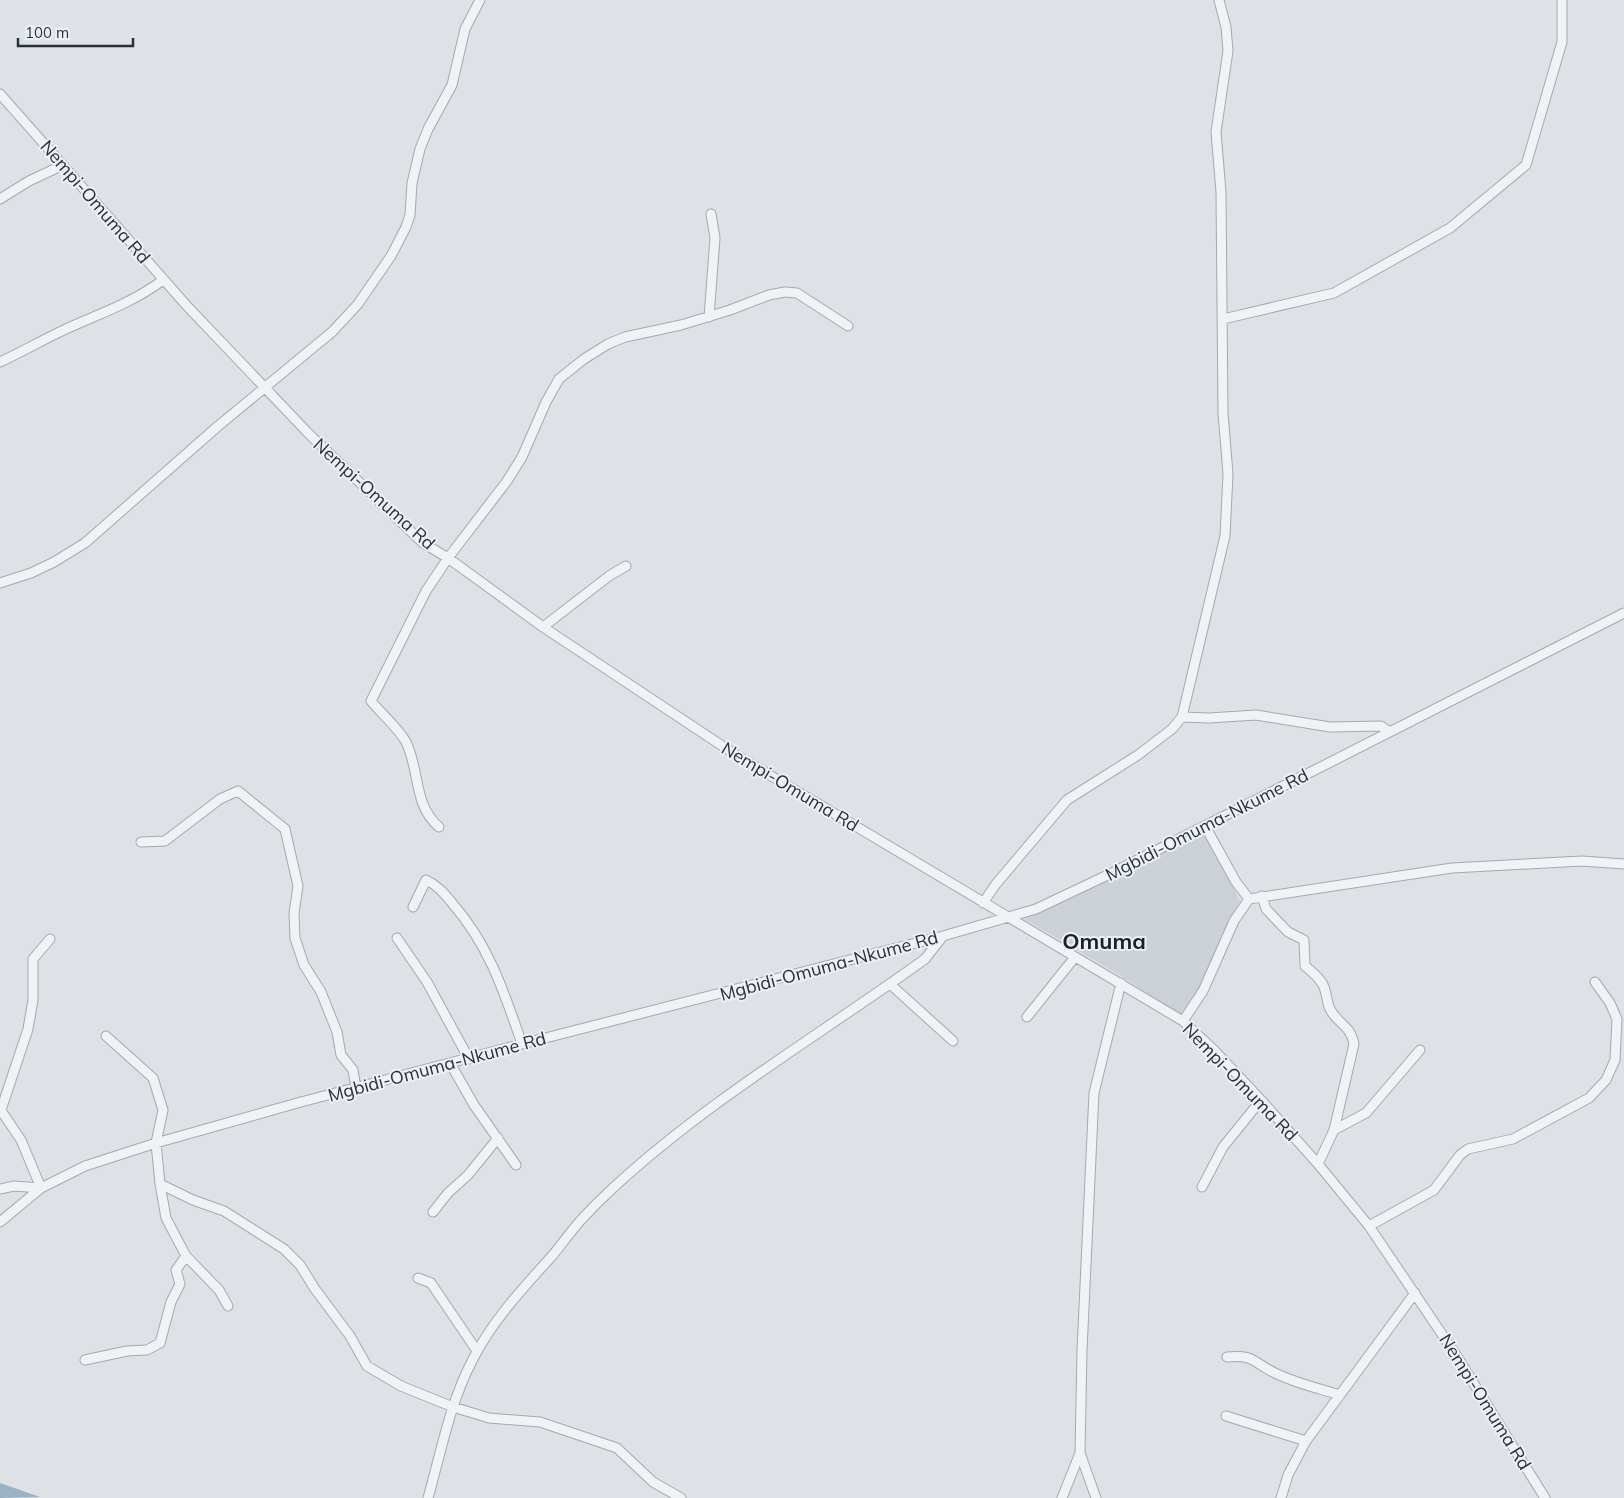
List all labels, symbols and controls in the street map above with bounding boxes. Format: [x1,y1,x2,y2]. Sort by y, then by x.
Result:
scale bar [18,15,132,47]
text: 100 m [25,23,69,42]
street label: Nempi-Omuma Rd [35,135,155,268]
street label: Nempi-Omuma Rd [309,433,440,554]
street label: Nempi-Omuma Rd [717,736,863,837]
street label: Mgbidi-Omuma-Nkume Rd [1101,763,1312,886]
street label: Mgbidi-Omuma-Nkume Rd [717,925,941,1006]
district label: Omuma [1062,927,1146,955]
street label: Nempi-Omuma Rd [1178,1017,1303,1146]
street label: Mgbidi-Omuma-Nkume Rd [325,1026,549,1107]
street label: Nempi-Omuma Rd [1434,1329,1537,1474]

